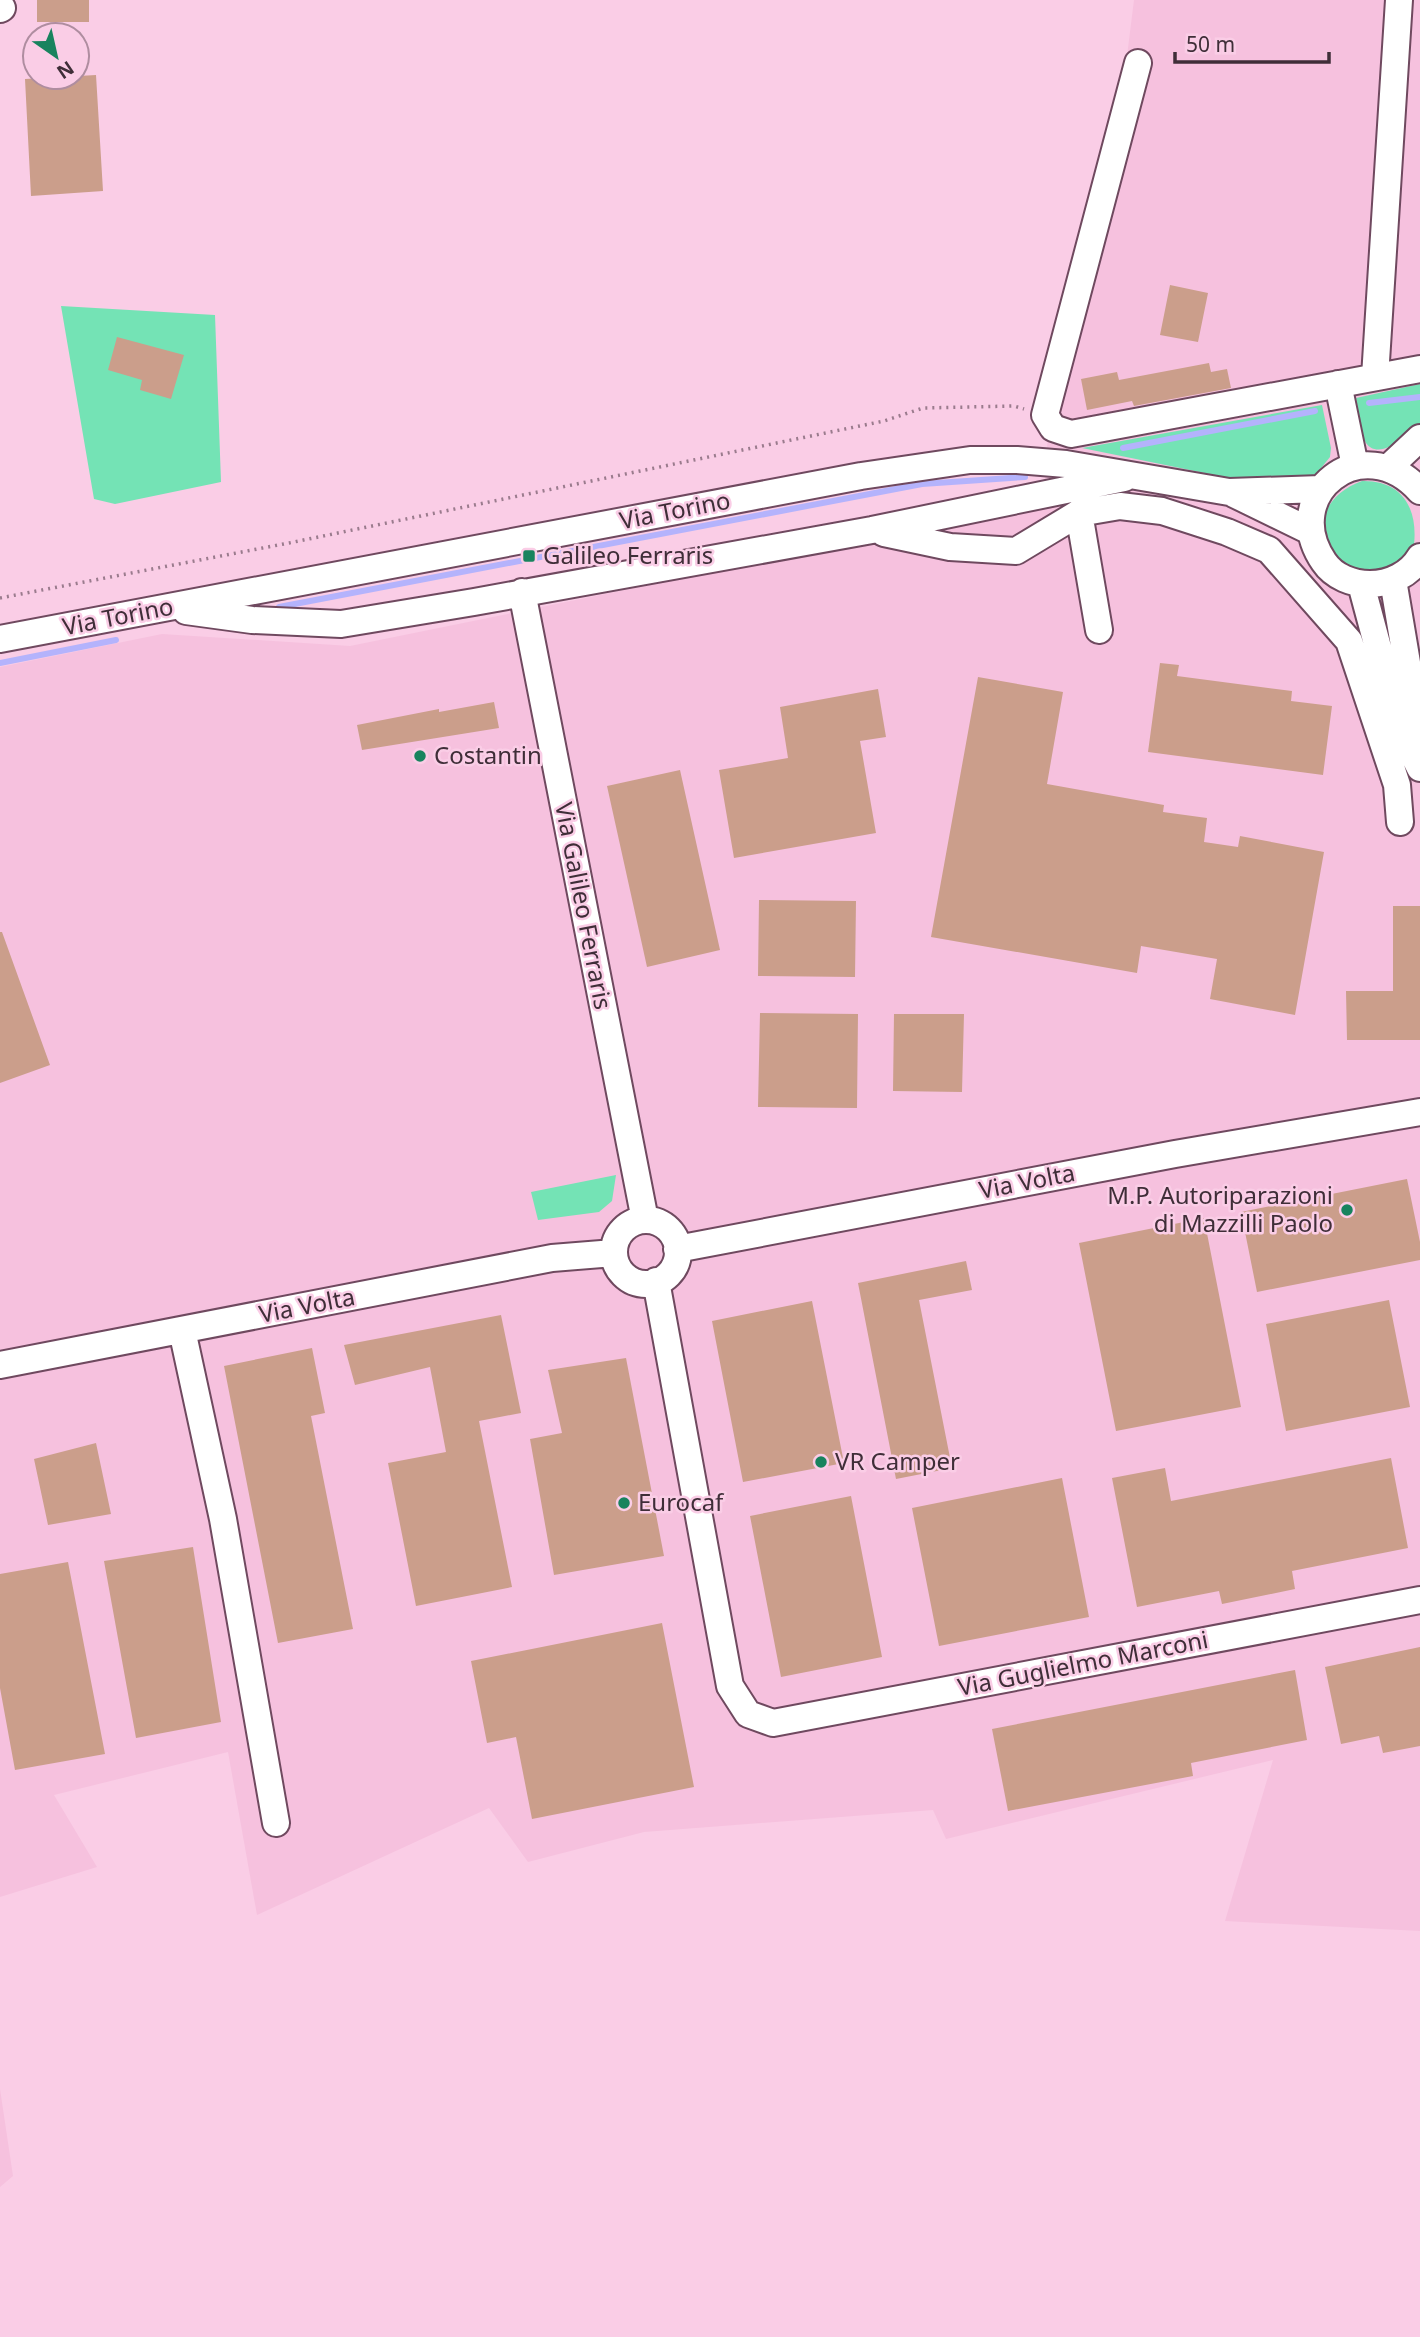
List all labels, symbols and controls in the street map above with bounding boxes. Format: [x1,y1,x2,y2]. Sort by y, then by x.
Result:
north arrow [21,21,91,91]
scale bar [1175,21,1329,65]
text: 50 m [1186,30,1235,58]
text: N [52,55,79,85]
street label: Via Torino [617,483,733,536]
place label: Galileo Ferraris [543,538,713,571]
marker: Galileo Ferraris [521,548,537,564]
street label: Via Torino [60,589,176,642]
place label: Costantin [434,738,542,771]
marker: Costantin [412,748,428,764]
street label: Via Galileo Ferraris [548,799,621,1012]
street label: Via Volta [976,1155,1078,1206]
place label: M.P. Autoriparazioni di Mazzilli Paolo [1107,1178,1333,1239]
marker: M.P. Autoriparazioni di Mazzilli Paolo [1339,1202,1355,1218]
street label: Via Volta [256,1279,358,1330]
place label: VR Camper [835,1444,960,1477]
marker: VR Camper [813,1454,829,1470]
place label: Eurocaf [638,1485,725,1518]
marker: Eurocaf [616,1495,632,1511]
street label: Via Guglielmo Marconi [955,1622,1211,1703]

